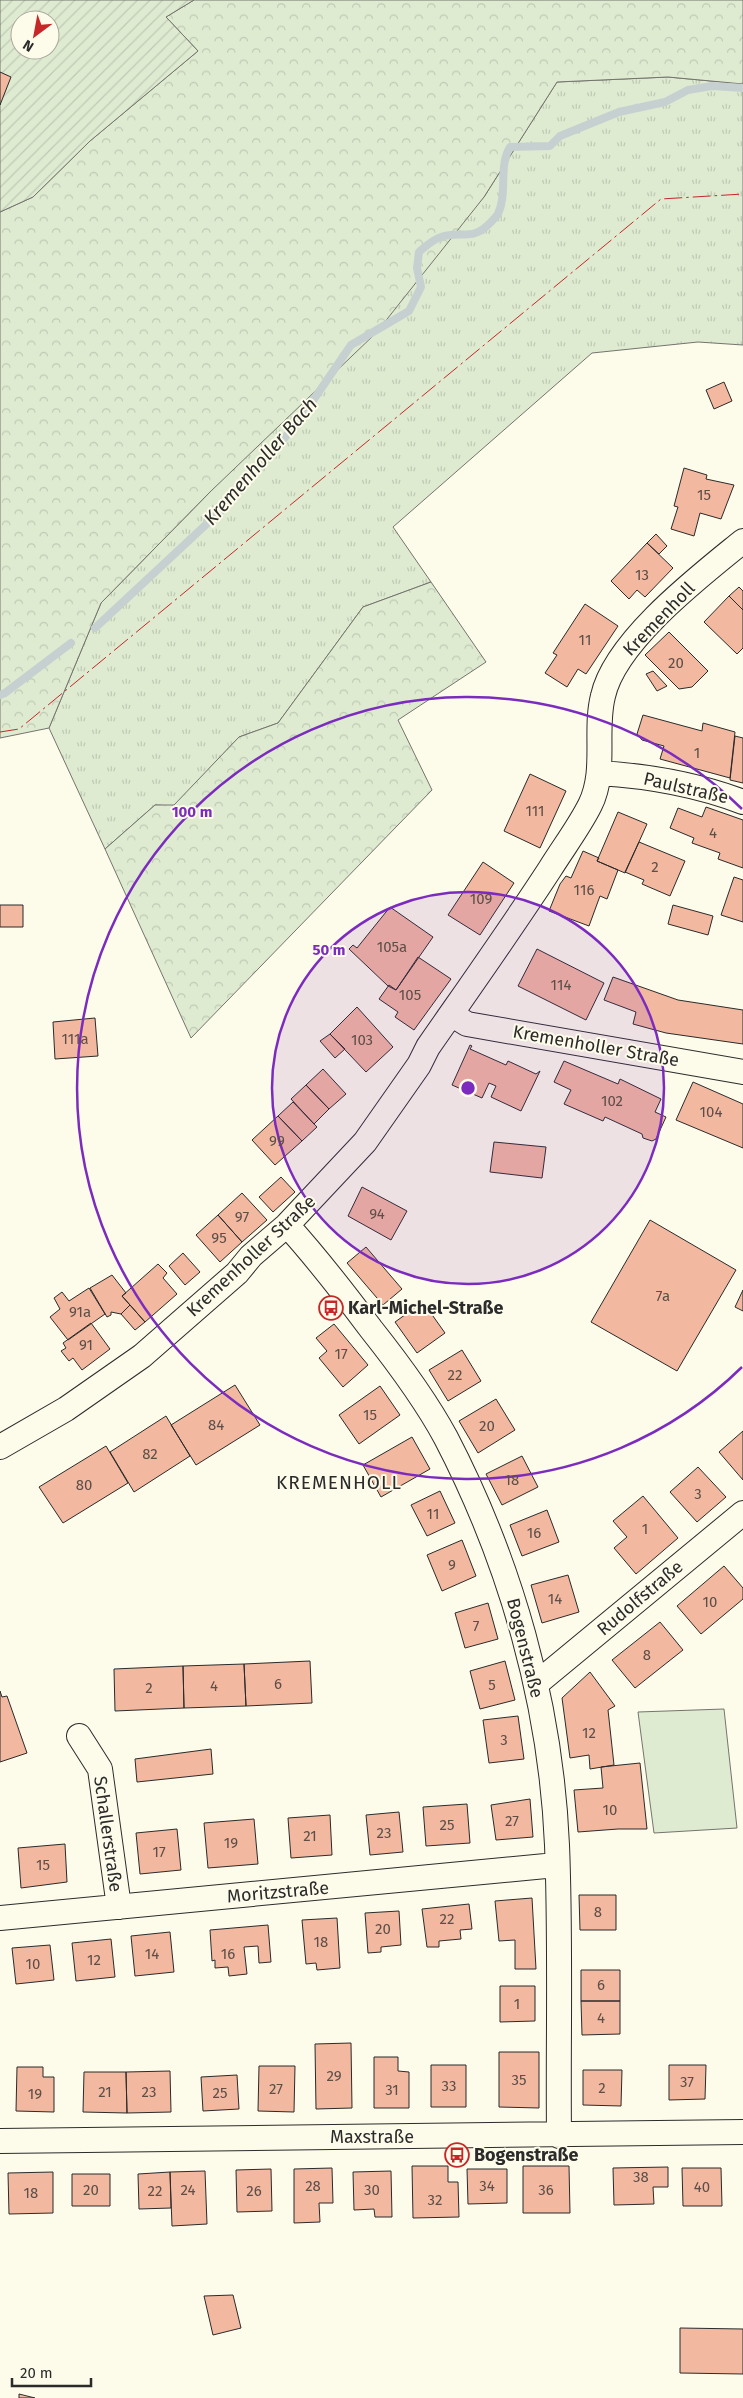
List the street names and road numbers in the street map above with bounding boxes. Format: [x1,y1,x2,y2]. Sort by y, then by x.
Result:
street label: Kremenholl [618,577,700,661]
street label: Paulstraße [641,768,731,808]
street label: Kremenholler Straße [511,1021,681,1071]
street label: Kremenholler Straße [182,1190,320,1322]
street label: Rudolfstraße [593,1556,687,1640]
street label: Bogenstraße [502,1596,548,1700]
street label: Schallerstraße [89,1775,127,1893]
street label: Moritzstraße [226,1877,330,1907]
street label: Maxstraße [330,2126,414,2148]

